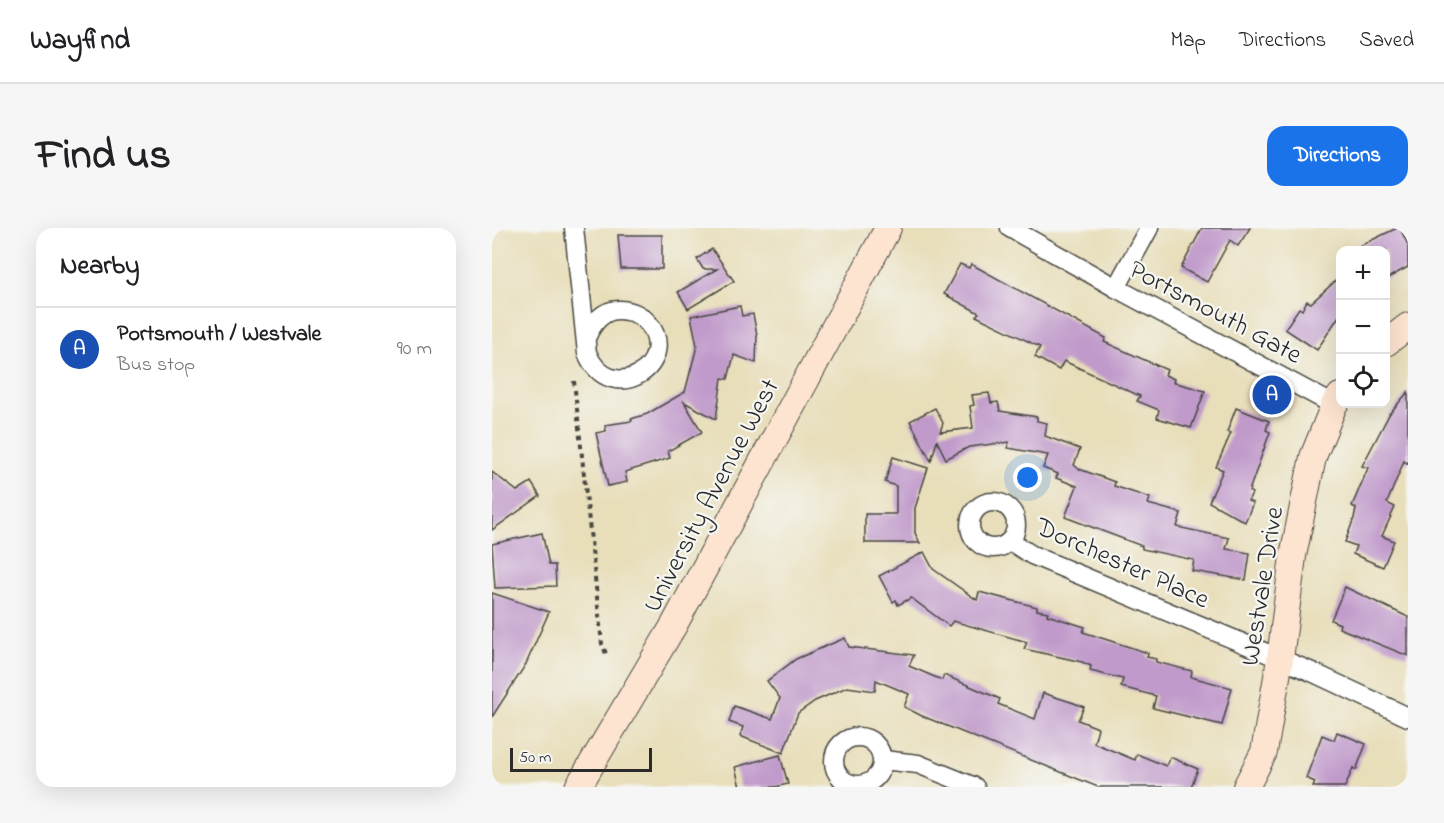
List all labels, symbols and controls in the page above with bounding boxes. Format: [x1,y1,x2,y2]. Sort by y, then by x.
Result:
text: Wayfind [30,21,130,62]
text: Map [1170,26,1206,56]
text: Directions [1239,26,1326,56]
text: Saved [1359,26,1414,56]
text: Find us [36,126,171,187]
button: Directions [1267,126,1408,186]
map controls [1336,246,1390,408]
button: + [1336,246,1390,300]
text: Nearby [60,248,139,286]
street label: Portsmouth Gate [1121,251,1309,376]
button: − [1336,300,1390,354]
text: Portsmouth / Westvale [117,319,321,351]
text: A [73,335,86,364]
text: 90 m [397,335,432,364]
text: Bus stop [117,351,195,380]
button: locate [1336,354,1390,408]
street label: University Avenue West [634,372,790,620]
pin: A [1252,372,1292,418]
your location [1013,463,1042,492]
street label: Westvale Drive [1232,503,1295,669]
street label: Dorchester Place [1028,508,1216,620]
scale bar [510,745,652,772]
text: 50 m [519,746,551,770]

